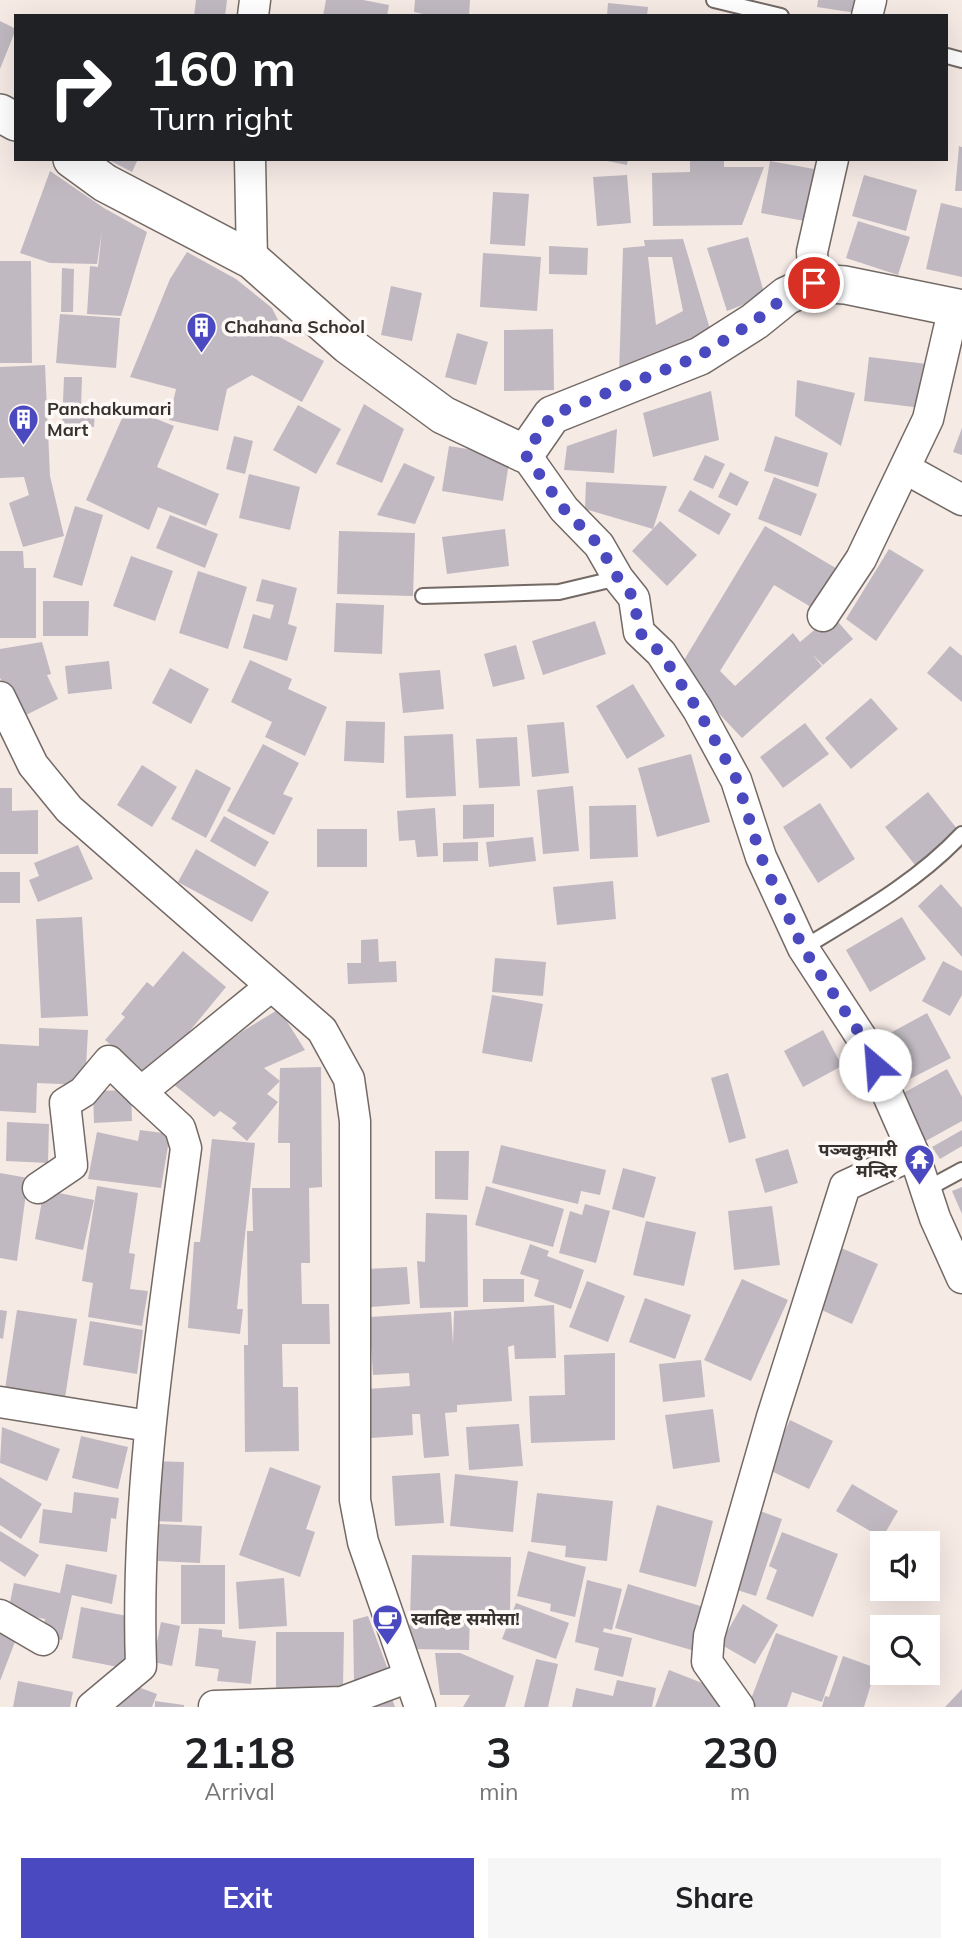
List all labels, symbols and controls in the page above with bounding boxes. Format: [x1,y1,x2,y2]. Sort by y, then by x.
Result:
text: 160 m [150,37,296,98]
icon: right [35,42,126,133]
text: Turn right [150,98,293,138]
pin [784,253,844,313]
icon: arrive [795,264,833,302]
building icon: Chahana School [184,310,218,354]
place label: Chahana School [224,315,365,338]
place label: Panchakumari Mart [47,397,171,441]
building icon: Panchakumari Mart [7,402,41,446]
position arrow [838,1028,912,1102]
place label: पञ्चकुमारी मन्दिर [819,1138,898,1182]
temple icon: पञ्चकुमारी मन्दिर [903,1143,937,1187]
map controls [870,1531,940,1685]
button: sound [870,1531,940,1601]
cafe icon: स्वादिष्ट समोसा! [371,1602,405,1646]
place label: स्वादिष्ट समोसा! [411,1607,520,1630]
button: search [870,1615,940,1685]
text: 21:18 [184,1726,295,1779]
text: 3 [486,1726,511,1779]
text: 230 [702,1726,778,1779]
text: Arrival [204,1777,275,1806]
text: min [479,1777,518,1806]
text: m [730,1777,750,1806]
button: Exit [21,1858,474,1938]
button: Share [488,1858,941,1938]

